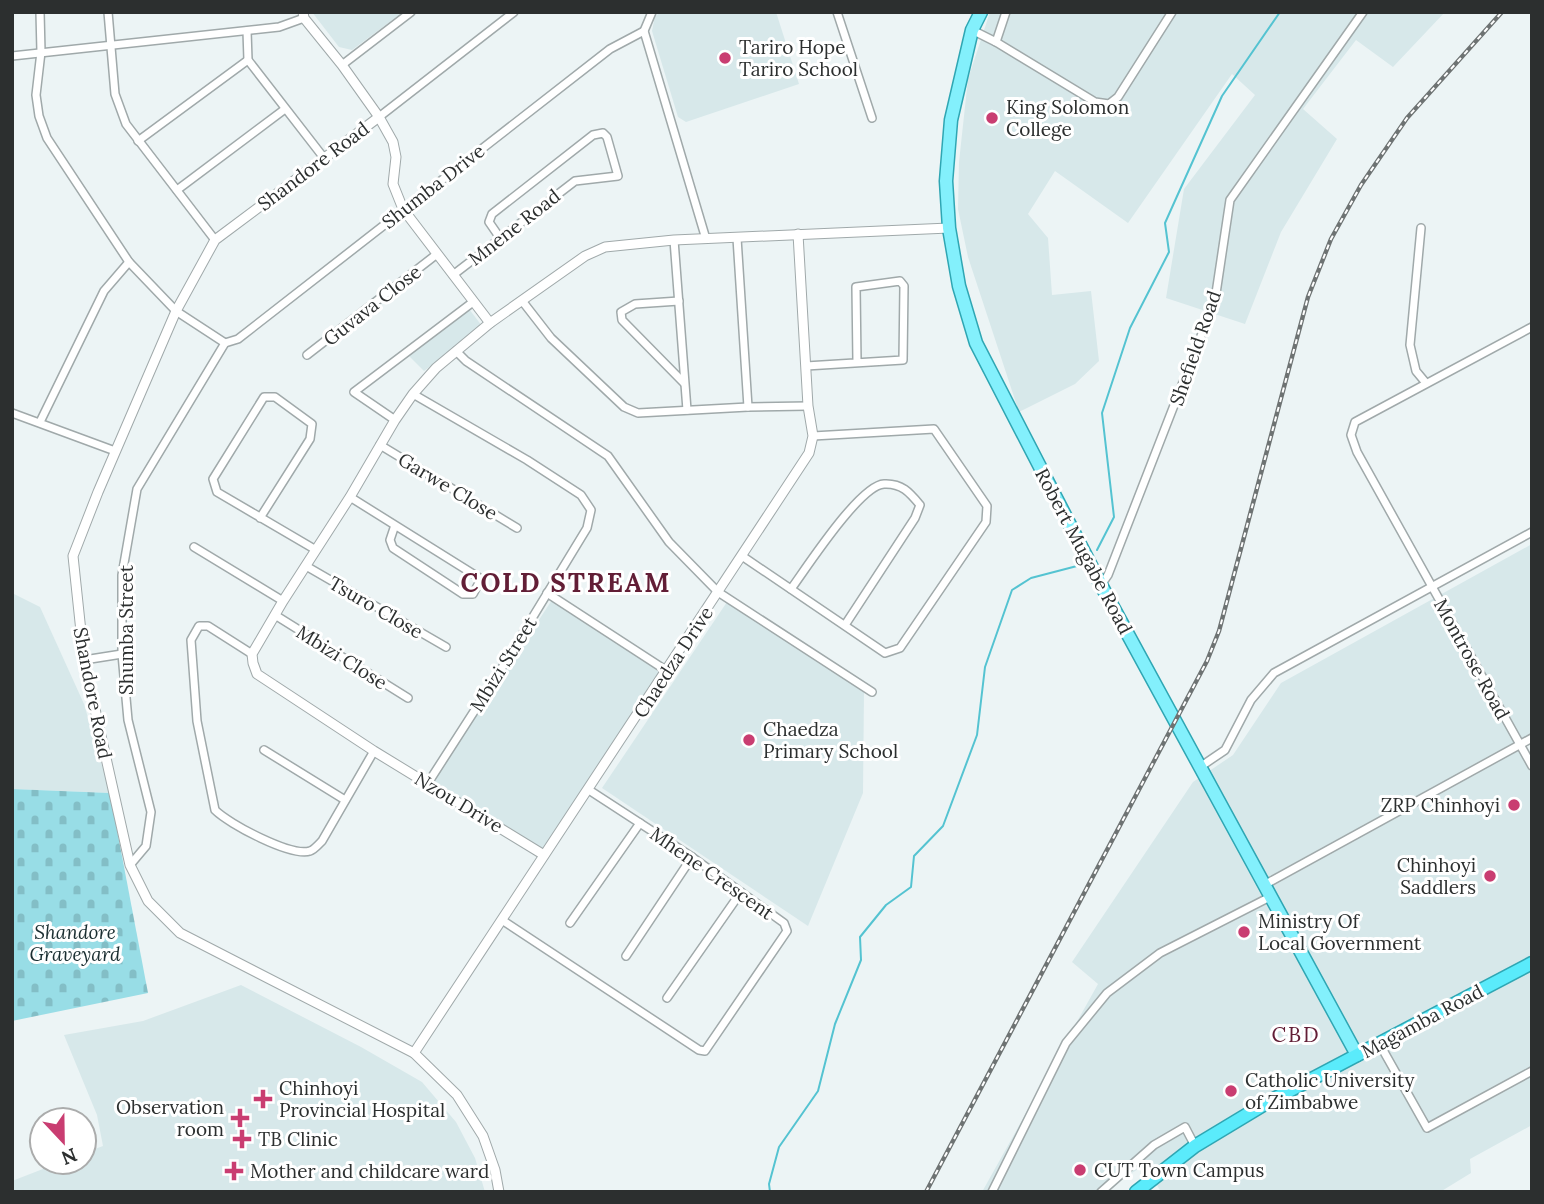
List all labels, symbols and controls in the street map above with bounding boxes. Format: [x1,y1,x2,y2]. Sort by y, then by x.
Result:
place label: Tariro Hope Tariro School [739,35,858,81]
marker: Tariro Hope Tariro School [717,50,733,66]
place label: King Solomon College [1006,95,1129,141]
marker: King Solomon College [984,110,1000,126]
street label: Shandore Road [252,116,374,216]
street label: Shumba Drive [377,138,489,234]
street label: Mnene Road [463,184,565,270]
street label: Guvava Close [318,259,426,351]
street label: Shefield Road [1164,287,1226,409]
street label: Garwe Close [394,447,502,525]
street label: Robert Mugabe Road [1030,464,1138,638]
street label: Shumba Street [114,564,138,695]
district label: COLD STREAM [461,566,672,599]
street label: Tsuro Close [325,570,427,644]
street label: Montrose Road [1429,594,1515,724]
street label: Chaedza Drive [628,602,718,722]
street label: Mbizi Street [464,611,542,716]
street label: Mbizi Close [292,620,392,694]
street label: Shandore Road [68,625,118,761]
place label: Chaedza Primary School [763,717,898,763]
marker: Chaedza Primary School [741,732,757,748]
street label: Nzou Drive [410,766,508,838]
place label: ZRP Chinhoyi [1381,793,1500,817]
marker: ZRP Chinhoyi [1506,797,1522,813]
street label: Mhene Crescent [646,821,779,925]
place label: Chinhoyi Saddlers [1397,853,1476,899]
marker: Chinhoyi Saddlers [1482,868,1498,884]
place label: Ministry Of Local Government [1258,909,1422,955]
park label: Shandore Graveyard [29,920,121,966]
marker: Ministry Of Local Government [1236,924,1252,940]
street label: Magamba Road [1357,979,1487,1063]
district label: CBD [1271,1021,1321,1048]
place label: Catholic University of Zimbabwe [1245,1068,1414,1114]
place label: Chinhoyi Provincial Hospital [279,1076,445,1122]
marker: Catholic University of Zimbabwe [1223,1083,1239,1099]
marker: Chinhoyi Provincial Hospital [253,1089,273,1109]
place label: Observation room [116,1095,224,1141]
north arrow [28,1106,98,1176]
marker: Observation room [230,1108,250,1128]
place label: TB Clinic [258,1127,338,1151]
marker: TB Clinic [232,1129,252,1149]
text: N [58,1143,81,1171]
place label: CUT Town Campus [1094,1158,1264,1182]
place label: Mother and childcare ward [250,1159,489,1183]
marker: Mother and childcare ward [224,1161,244,1181]
marker: CUT Town Campus [1072,1162,1088,1178]

